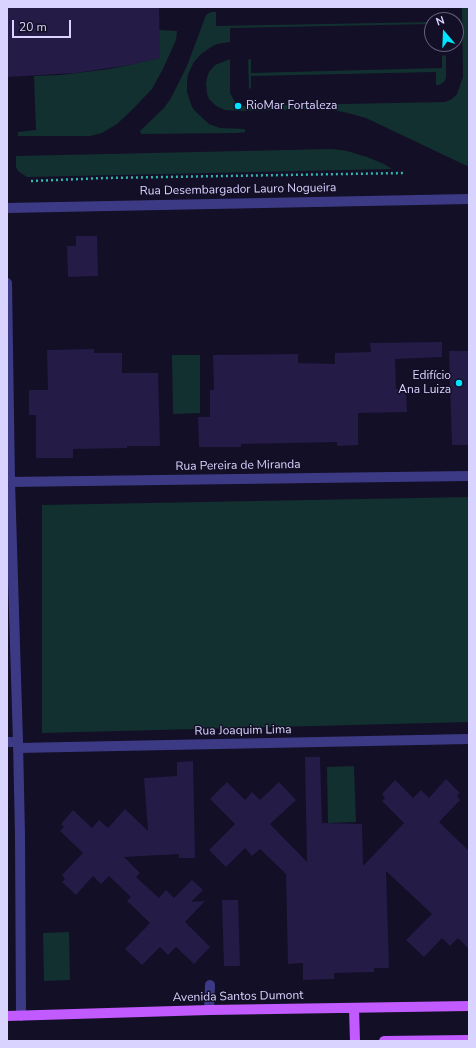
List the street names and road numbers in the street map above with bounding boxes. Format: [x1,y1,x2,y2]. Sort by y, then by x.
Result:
street label: Rua Desembargador Lauro Nogueira [140,181,336,199]
street label: Rua Pereira de Miranda [175,458,301,474]
street label: Rua Joaquim Lima [194,723,292,739]
street label: Avenida Santos Dumont [173,989,303,1005]

